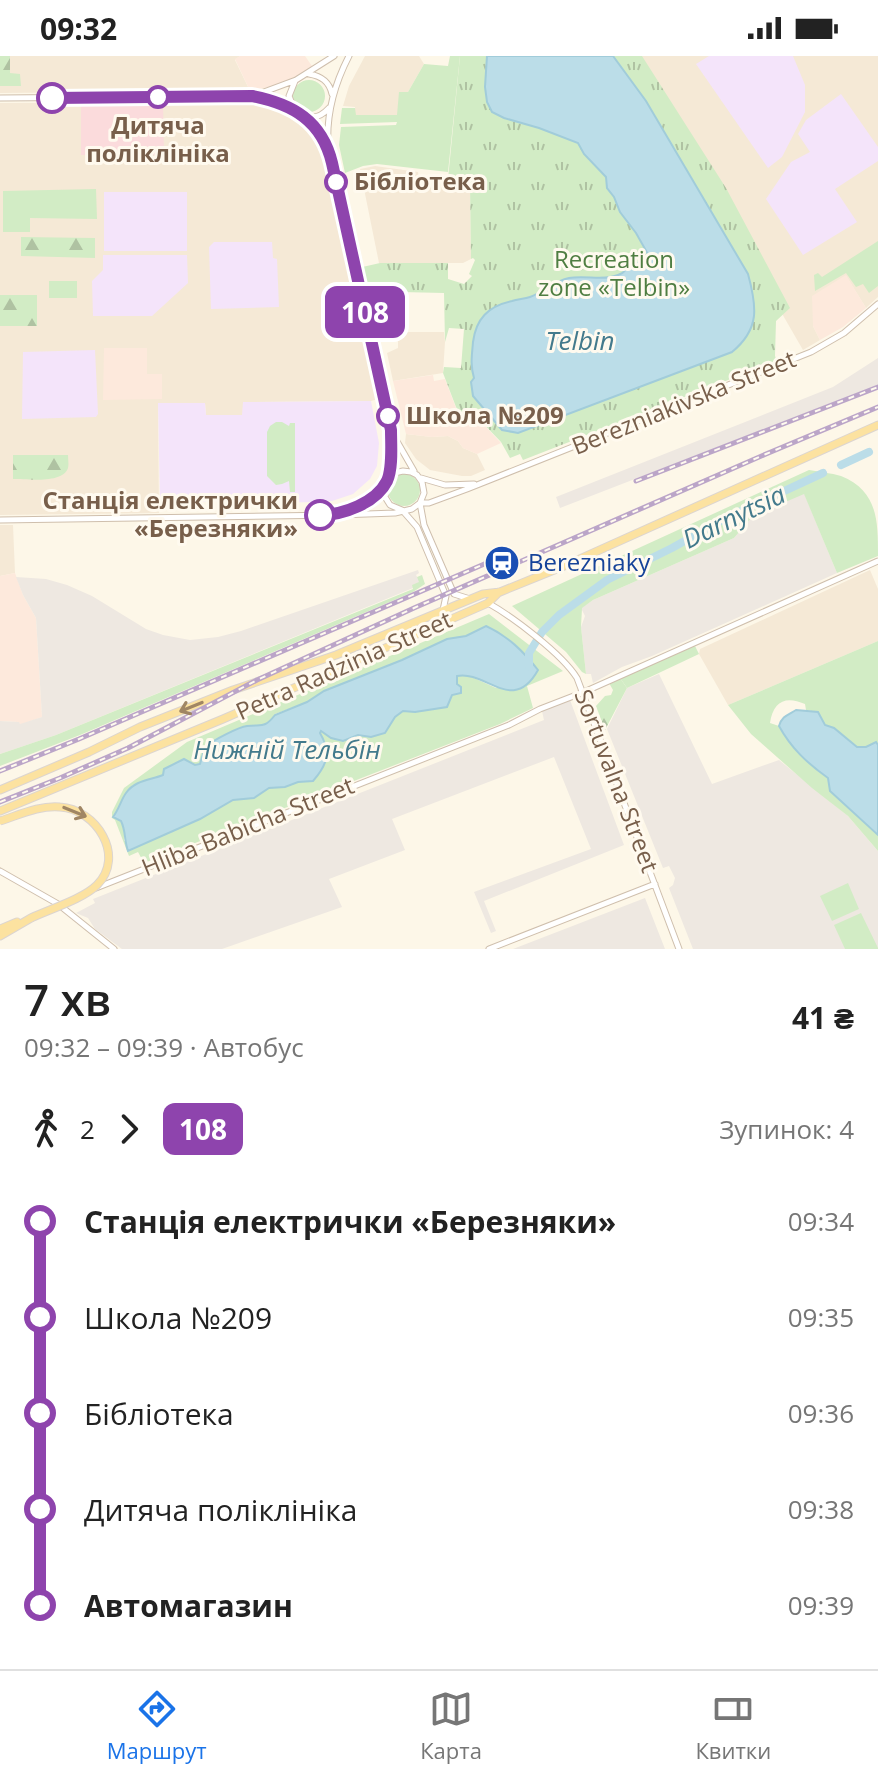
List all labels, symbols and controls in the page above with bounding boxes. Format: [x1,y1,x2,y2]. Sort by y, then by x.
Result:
text: 09:32 [40,8,117,49]
unlabelled marker [37,83,67,113]
marker: Дитяча поліклініка [147,86,169,108]
place label: Дитяча поліклініка [86,108,230,169]
place label: Бібліотека [354,164,486,197]
marker: Бібліотека [325,171,347,193]
park label: Recreation zone «Telbin» [538,242,690,303]
line badge: 108 [319,286,411,338]
text: 108 [341,293,389,331]
water label: Telbin [545,322,615,358]
street label: Berezniakivska Street [566,342,800,462]
place label: Школа №209 [406,398,564,431]
marker: Школа №209 [377,405,399,427]
water label: Darnytsia [676,476,791,556]
place label: Станція електрички «Березняки» [42,483,298,544]
marker: Станція електрички «Березняки» [305,500,335,530]
station icon: Berezniaky [483,544,521,582]
place label: Berezniaky [528,545,651,578]
street label: Petra Radzinia Street [230,602,457,727]
street label: Sortuvalna Street [567,684,667,877]
one-way arrow [179,701,204,715]
water label: Нижній Тельбін [193,731,381,767]
street label: Hliba Babicha Street [136,768,359,883]
one-way arrow [62,806,86,820]
text: 7 хв [24,969,111,1029]
text: 41 ₴ [792,997,854,1038]
text: 09:32 – 09:39 · Автобус [24,1029,304,1065]
icon: walk [24,1107,68,1151]
icon: forward [107,1107,151,1151]
text: 108 [179,1110,227,1148]
text: 2 [80,1111,95,1147]
text: Зупинок: 4 [719,1111,854,1147]
text: Станція електрички «Березняки» [84,1201,616,1242]
text: 09:34 [788,1203,854,1239]
text: Школа №209 [84,1297,272,1338]
text: 09:35 [788,1299,854,1335]
text: Бібліотека [84,1393,234,1434]
text: 09:36 [788,1395,854,1431]
text: Дитяча поліклініка [84,1489,357,1530]
text: 09:38 [788,1491,854,1527]
text: Автомагазин [84,1585,293,1626]
text: 09:39 [788,1587,854,1623]
tab: Маршрут [107,1687,207,1765]
tab: Карта [420,1687,482,1765]
tab: Квитки [695,1687,771,1765]

